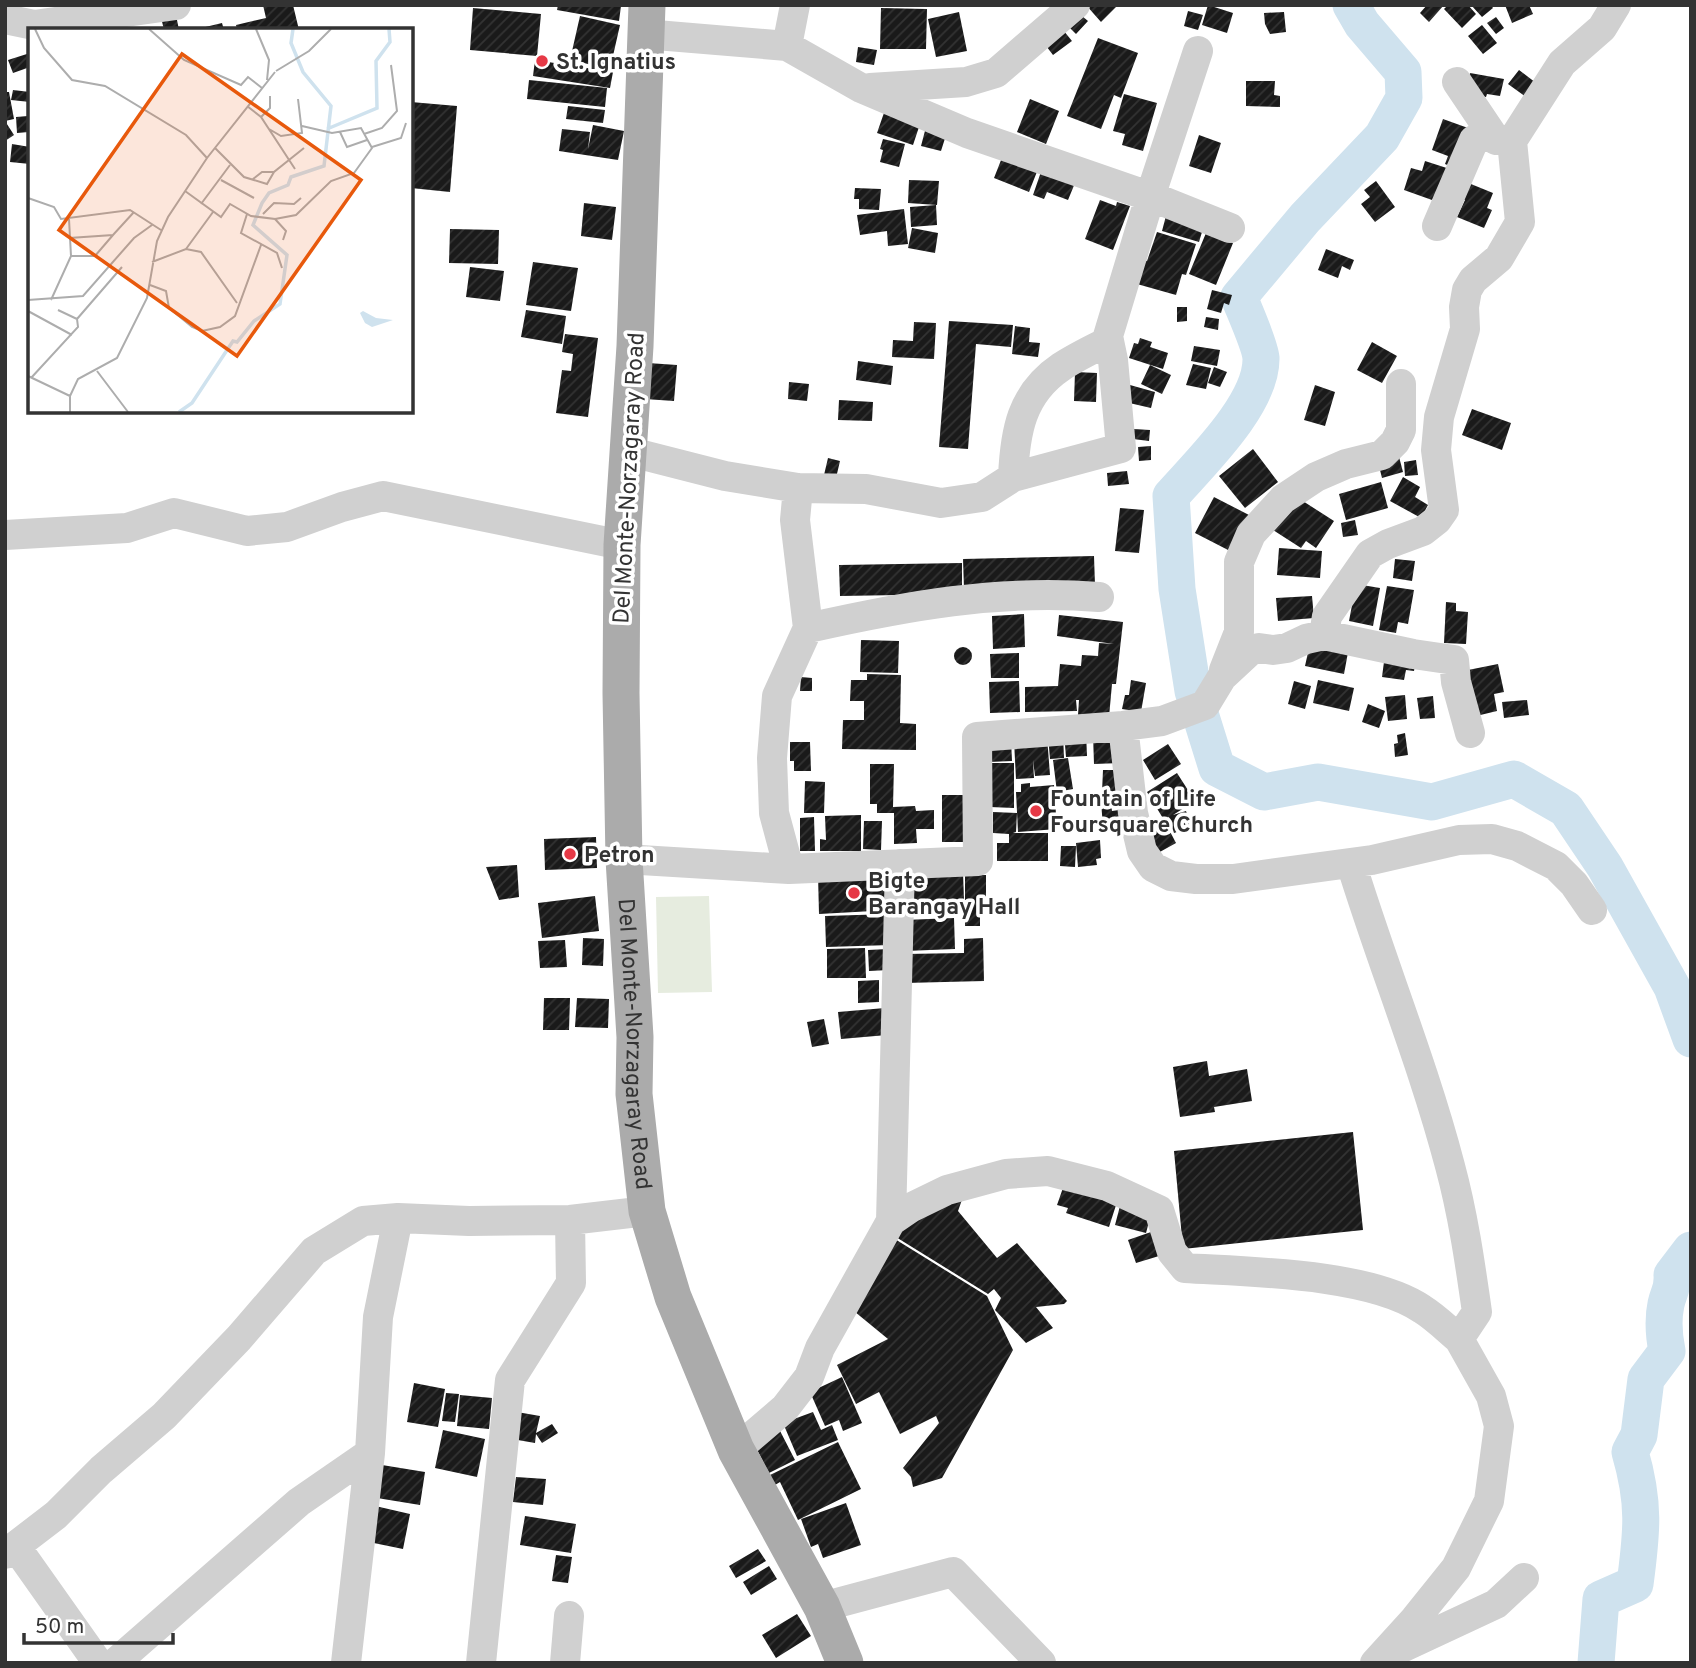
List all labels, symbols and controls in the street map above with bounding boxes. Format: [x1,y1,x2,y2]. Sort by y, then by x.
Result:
inset map [28,28,413,413]
place label: St. Ignatius [556,49,676,78]
marker: St. Ignatius [534,53,550,69]
street label: Del Monte-Norzagaray Road [608,332,653,625]
place label: Fountain of Life Foursquare Church [1050,786,1253,841]
marker: Fountain of Life Foursquare Church [1028,803,1044,819]
place label: Petron [584,842,655,871]
marker: Petron [562,846,578,862]
place label: Bigte Barangay Hall [868,868,1021,923]
marker: Bigte Barangay Hall [846,885,862,901]
street label: Del Monte-Norzagaray Road [609,898,657,1191]
scale bar [24,1602,173,1646]
text: 50 m [35,1614,84,1641]

